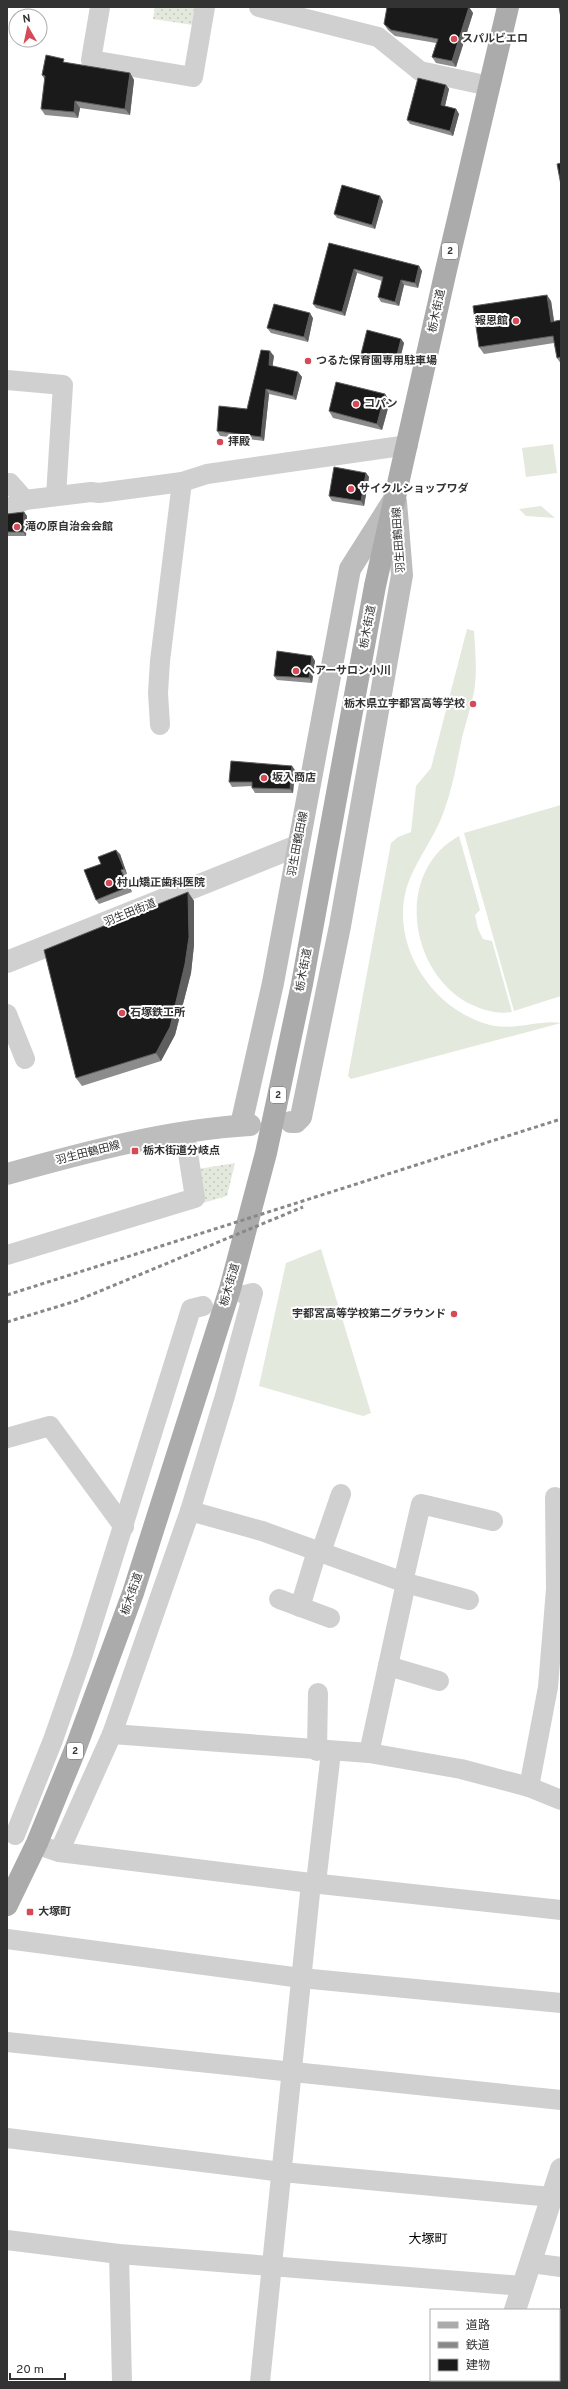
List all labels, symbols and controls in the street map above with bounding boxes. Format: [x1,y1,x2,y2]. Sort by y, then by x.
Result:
north arrow [8,8,48,48]
text: N [22,12,32,27]
place label: スパルビエロ [462,32,528,46]
marker: スパルビエロ [449,34,459,44]
road number: 2 [442,243,458,259]
street label: 栃木街道 [426,288,448,334]
place label: 報恩館 [475,314,508,328]
marker: 報恩館 [511,316,521,326]
place label: つるた保育園専用駐車場 [316,354,437,368]
marker: つるた保育園専用駐車場 [303,356,313,366]
place label: コパン [364,397,398,411]
marker: コパン [351,399,361,409]
place label: 拝殿 [228,435,250,449]
marker: 拝殿 [215,437,225,447]
place label: サイクルショップワダ [359,482,468,496]
marker: サイクルショップワダ [346,484,356,494]
street label: 羽生田鶴田線 [390,507,408,573]
place label: 滝の原自治会会館 [25,520,113,534]
marker: 滝の原自治会会館 [12,522,22,532]
street label: 栃木街道 [357,604,379,650]
place label: ヘアーサロン小川 [304,664,391,678]
marker: ヘアーサロン小川 [291,666,301,676]
place label: 栃木県立宇都宮高等学校 [344,697,465,711]
marker: 栃木県立宇都宮高等学校 [468,699,478,709]
place label: 坂入商店 [272,771,316,785]
marker: 坂入商店 [259,773,269,783]
street label: 羽生田鶴田線 [285,810,311,878]
place label: 村山矯正歯科医院 [117,876,205,890]
marker: 村山矯正歯科医院 [104,878,114,888]
street label: 羽生田街道 [102,896,158,930]
street label: 栃木街道 [293,947,315,993]
place label: 石塚鉄工所 [130,1006,185,1020]
marker: 石塚鉄工所 [117,1008,127,1018]
road number: 2 [270,1087,286,1103]
street label: 羽生田鶴田線 [54,1138,122,1168]
place label: 栃木街道分岐点 [143,1144,220,1158]
marker: 栃木街道分岐点 [130,1146,140,1156]
street label: 栃木街道 [217,1262,243,1308]
place label: 宇都宮高等学校第二グラウンド [292,1307,446,1321]
marker: 宇都宮高等学校第二グラウンド [449,1309,459,1319]
street label: 栃木街道 [118,1571,146,1617]
road number: 2 [67,1743,83,1759]
place label: 大塚町 [38,1905,71,1919]
marker: 大塚町 [25,1907,35,1917]
district label: 大塚町 [408,2232,448,2248]
legend [430,2309,560,2381]
text: 道路 [466,2318,490,2334]
text: 鉄道 [466,2338,490,2354]
scale bar [10,2355,65,2381]
text: 建物 [466,2358,490,2374]
text: 20 m [16,2362,44,2378]

